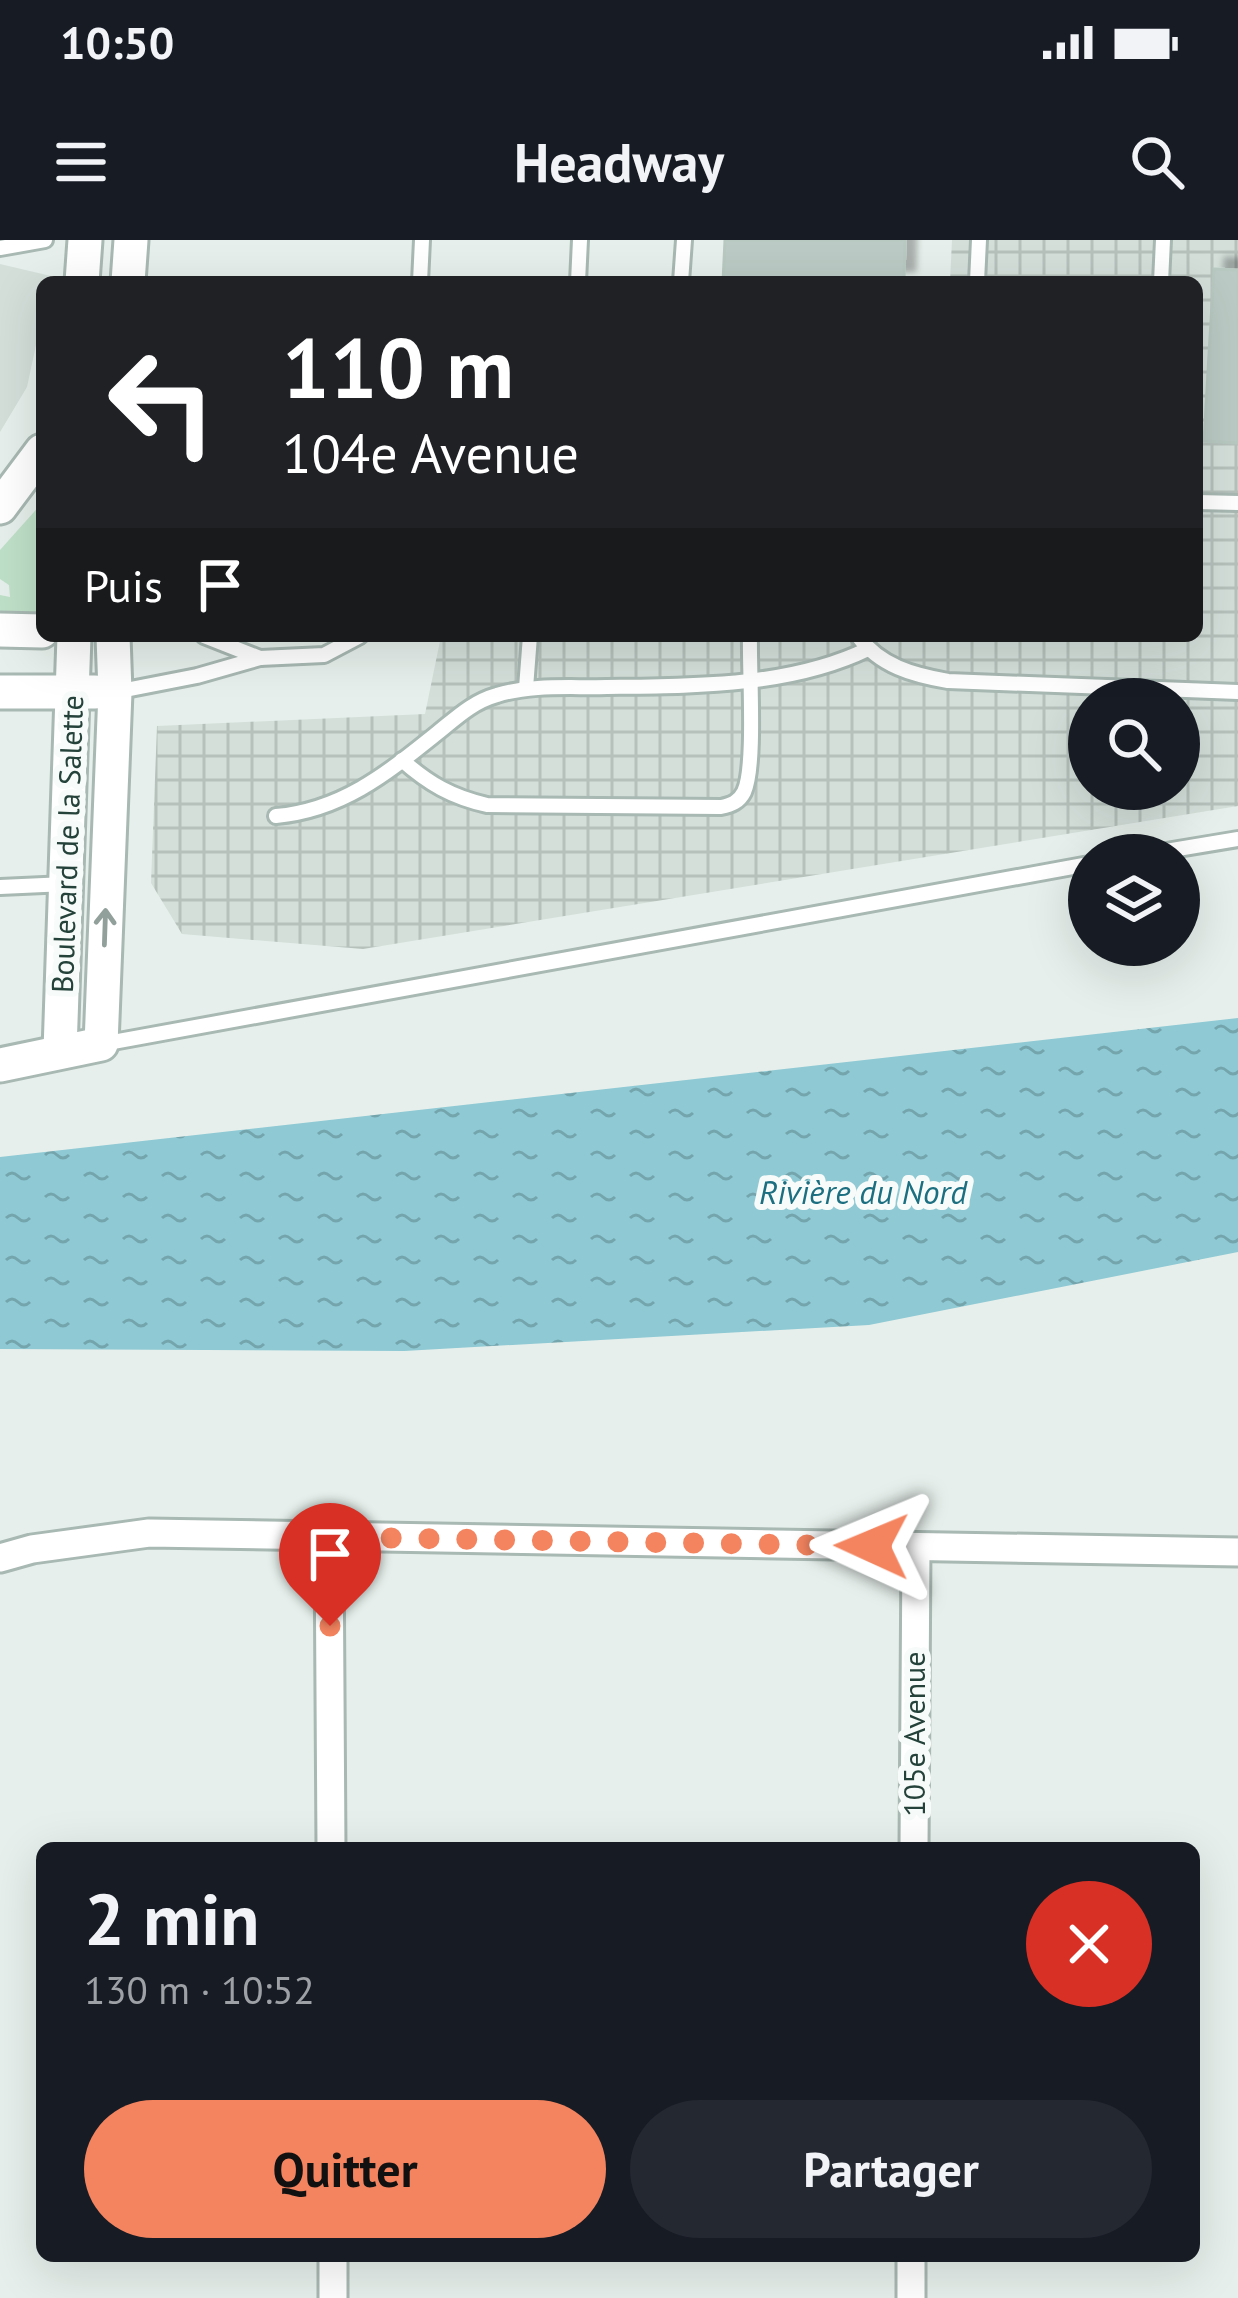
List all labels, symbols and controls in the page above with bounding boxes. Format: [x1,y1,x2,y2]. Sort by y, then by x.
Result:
text: 10:50 [60,13,174,71]
text: Headway [514,127,724,197]
icon: menu [48,129,114,195]
icon: search [1124,129,1190,195]
text: 110 m [282,312,514,421]
icon: left [84,324,240,480]
text: 104e Avenue [282,418,579,488]
icon: arrive [187,552,253,618]
text: Puis [84,556,163,614]
map controls [1068,678,1200,966]
button: search [1068,678,1200,810]
street label: Boulevard de la Salette [42,694,91,993]
button: layers [1068,834,1200,966]
one-way arrow [94,908,117,947]
water label: Rivière du Nord [759,1170,968,1213]
position arrow [809,1483,935,1609]
pin [279,1503,381,1626]
icon: arrive [297,1521,363,1587]
street label: 105e Avenue [894,1651,933,1817]
text: 2 min [84,1872,260,1965]
button: close [1026,1881,1152,2007]
text: 130 m · 10:52 [84,1964,315,2015]
button: Quitter [84,2100,606,2238]
button: Partager [630,2100,1152,2238]

